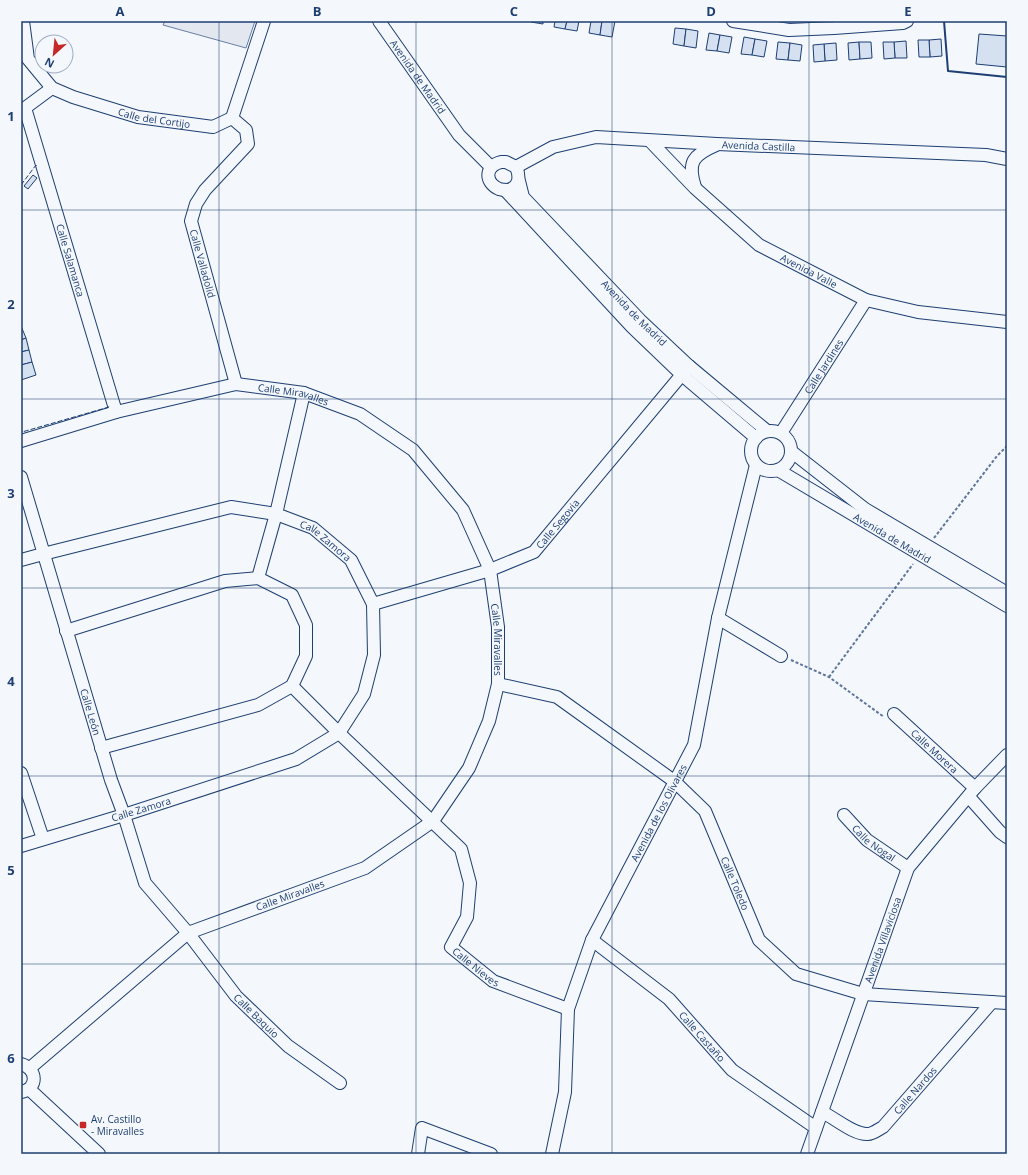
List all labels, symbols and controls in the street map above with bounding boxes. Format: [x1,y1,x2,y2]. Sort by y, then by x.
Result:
text: A [116,2,125,20]
text: B [313,2,322,20]
text: C [510,2,518,20]
text: D [706,2,716,20]
text: E [904,2,912,20]
north arrow [34,34,74,74]
street label: Avenida de Madrid [387,37,449,117]
text: N [42,55,57,72]
street label: Calle del Cortijo [116,104,191,131]
text: 1 [7,107,15,125]
street label: Avenida Castilla [722,137,795,154]
street label: Calle Salamanca [53,222,88,299]
street label: Calle Valladolid [187,228,219,299]
street label: Avenida Valle [778,250,840,291]
street label: Avenida de Madrid [598,277,670,349]
text: 2 [7,295,15,313]
street label: Calle Jardines [801,336,846,397]
street label: Calle Miravalles [257,380,331,409]
text: 3 [7,484,15,502]
street label: Calle Segovia [533,496,582,552]
street label: Avenida de Madrid [851,509,934,566]
street label: Calle Zamora [298,517,354,564]
street label: Calle Miravalles [488,603,505,676]
text: 4 [7,672,15,690]
street label: Calle León [77,687,104,737]
street label: Calle Morera [908,726,961,776]
street label: Avenida de los Olivares [627,761,690,864]
street label: Calle Zamora [110,793,172,825]
street label: Calle Nogal [849,821,898,864]
street label: Calle Toledo [718,854,753,912]
text: 5 [7,861,15,879]
street label: Calle Miravalles [254,876,327,914]
street label: Avenida Villaviciosa [861,895,904,985]
street label: Calle Nieves [450,944,501,990]
street label: Calle Baquio [231,990,282,1041]
street label: Calle Castaño [676,1008,728,1065]
text: 6 [7,1049,15,1067]
street label: Calle Nardos [890,1063,940,1117]
place label: Av. Castillo - Miravalles [91,1112,144,1138]
marker: Av. Castillo - Miravalles [78,1120,88,1130]

